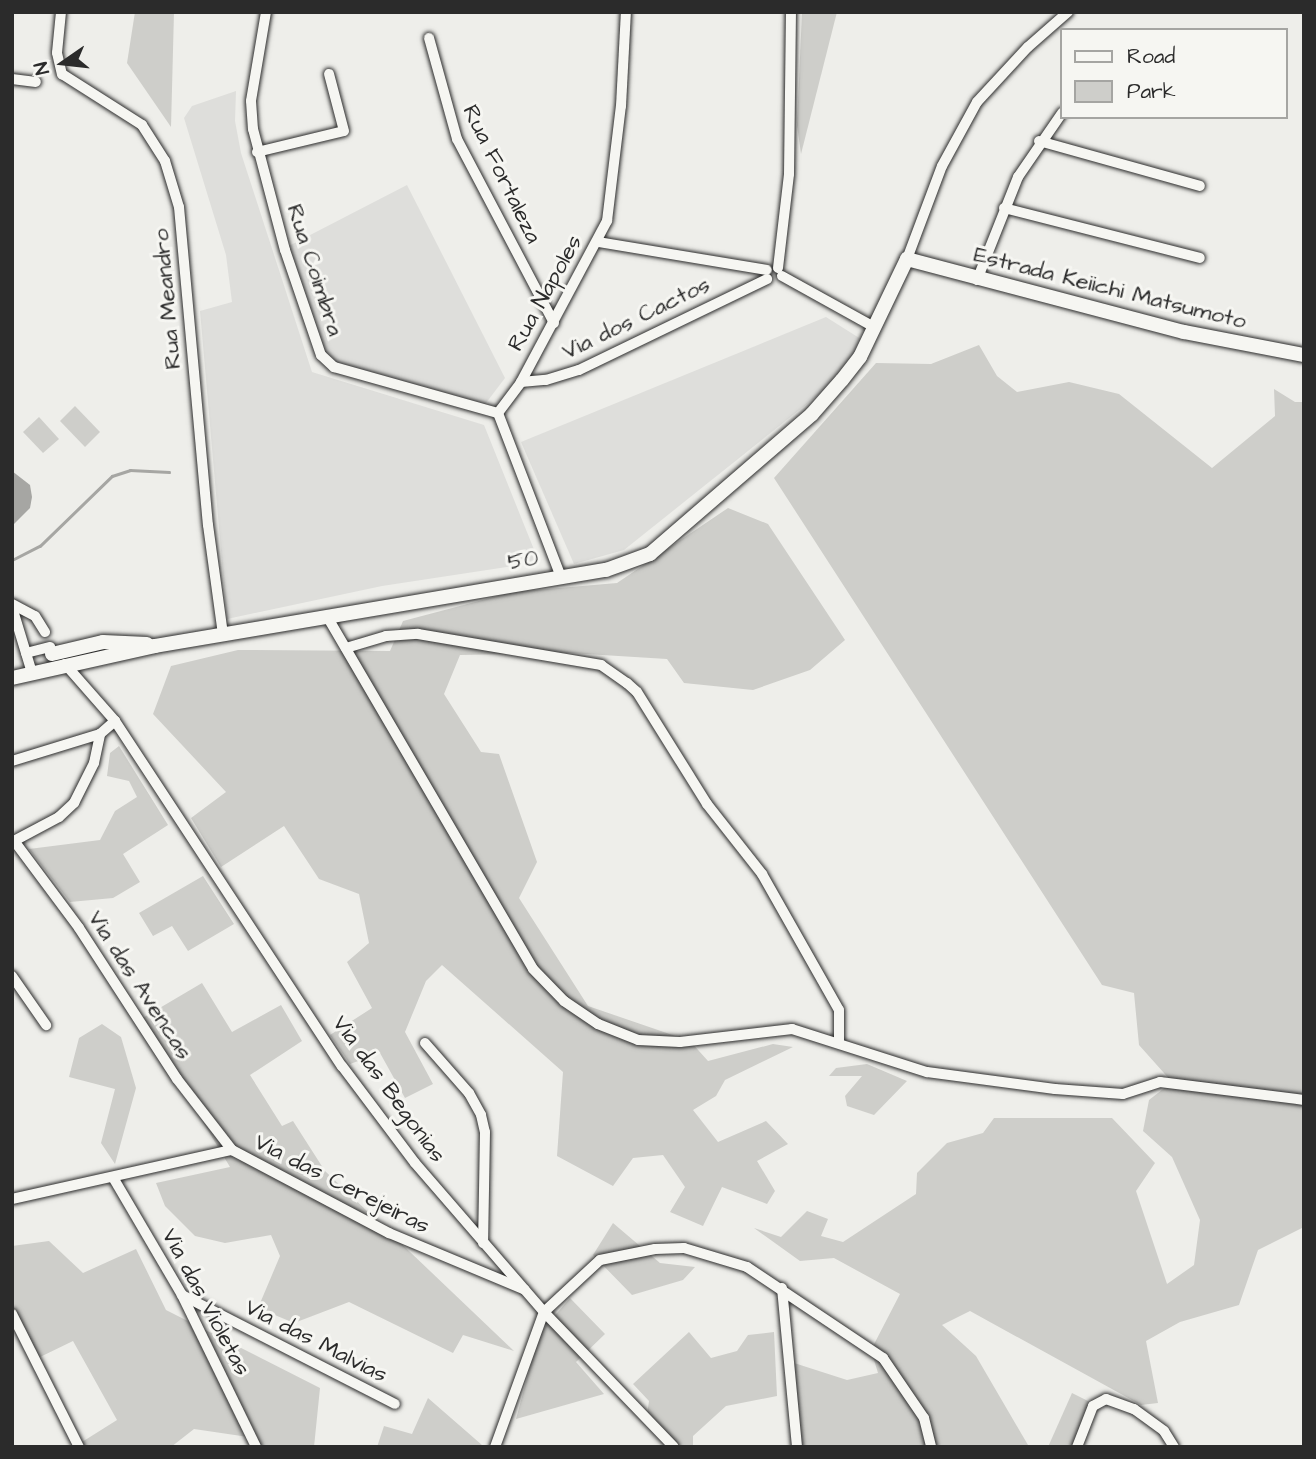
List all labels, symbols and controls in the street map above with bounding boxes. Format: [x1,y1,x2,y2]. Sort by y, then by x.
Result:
north arrow [28,28,98,98]
legend [1060,28,1288,119]
text: Road [1127,42,1175,71]
text: N [28,59,57,77]
text: Park [1127,77,1176,106]
street label: Rua Fortaleza [457,100,547,248]
street label: Rua Coimbra [281,201,349,339]
street label: Rua Meandro [147,228,187,370]
street label: Rua Napoles [502,230,588,356]
street label: Estrada Keiichi Matsumoto [971,241,1249,335]
street label: Via dos Cactos [558,270,714,366]
street label: 50 [505,544,541,576]
street label: Via das Avencas [82,906,198,1064]
street label: Via das Begonias [326,1010,452,1168]
street label: Via das Cerejeiras [250,1128,434,1240]
street label: Via das Violetas [156,1224,256,1380]
street label: Via das Malvias [240,1293,392,1389]

